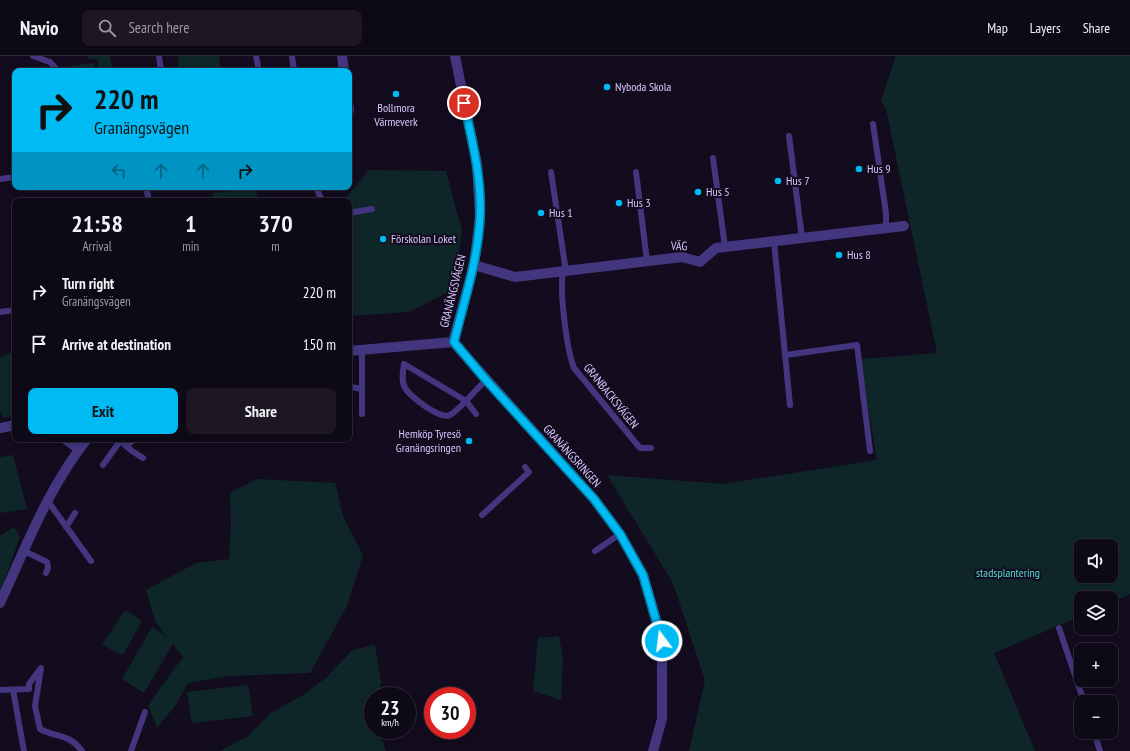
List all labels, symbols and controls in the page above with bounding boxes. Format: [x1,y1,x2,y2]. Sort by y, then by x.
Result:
search box [82,10,362,46]
text: Navio [20,16,58,40]
icon: search [96,17,118,39]
text: Search here [128,18,189,37]
text: Map [987,19,1008,37]
text: Layers [1030,19,1061,37]
text: Share [1083,19,1110,37]
place label: Nyboda Skola [615,79,672,94]
text: 220 m [94,80,158,117]
marker: Nyboda Skola [602,82,612,92]
icon: right [28,84,80,136]
pin [447,86,481,120]
marker: Bollmora Värmeverk [391,89,401,99]
icon: arrive [453,92,475,114]
place label: Bollmora Värmeverk [373,100,418,129]
text: Granängsvägen [94,116,189,139]
icon: left [108,160,130,182]
icon: ahead [150,160,172,182]
icon: ahead [192,160,214,182]
icon: right [234,160,256,182]
place label: Hus 9 [867,161,891,176]
marker: Hus 9 [854,164,864,174]
place label: Hus 7 [786,173,810,188]
marker: Hus 7 [773,176,783,186]
place label: Hus 5 [706,184,730,199]
marker: Hus 5 [693,187,703,197]
place label: Hus 3 [627,195,651,210]
marker: Hus 3 [614,198,624,208]
place label: Hus 1 [549,205,573,220]
text: 21:58 [71,208,123,239]
text: 1 [185,208,196,239]
text: 370 [258,208,293,239]
marker: Hus 1 [536,208,546,218]
place label: Förskolan Loket [391,231,457,246]
marker: Förskolan Loket [378,234,388,244]
text: Arrival [82,238,112,255]
text: min [182,238,199,255]
text: m [271,238,280,255]
street label: VÄG [670,238,688,253]
place label: Hus 8 [847,247,871,262]
marker: Hus 8 [834,250,844,260]
street label: GRANÄNGSVÄGEN [436,253,469,329]
text: Turn right [62,274,114,293]
icon: right [28,281,50,303]
text: 220 m [303,283,336,302]
text: Granängsvägen [62,293,131,310]
icon: arrive [28,333,50,355]
text: Arrive at destination [62,335,171,354]
text: 150 m [303,335,336,354]
street label: GRANBACKSVÄGEN [581,360,642,431]
button: Exit [28,388,178,434]
button: Share [186,388,336,434]
street label: GRANÄNGSRINGEN [540,421,604,490]
place label: Hemköp Tyresö Granängsringen [396,426,461,455]
marker: Hemköp Tyresö Granängsringen [464,436,474,446]
map controls [1074,539,1118,739]
button: sound [1074,539,1118,583]
park label: stadsplantering [976,565,1040,580]
button: layers [1074,591,1118,635]
position arrow [641,620,683,662]
button: + [1074,643,1118,687]
speed limit sign: 30 [424,687,476,739]
text: 23 [380,695,400,721]
button: − [1074,695,1118,739]
text: km/h [381,716,399,729]

